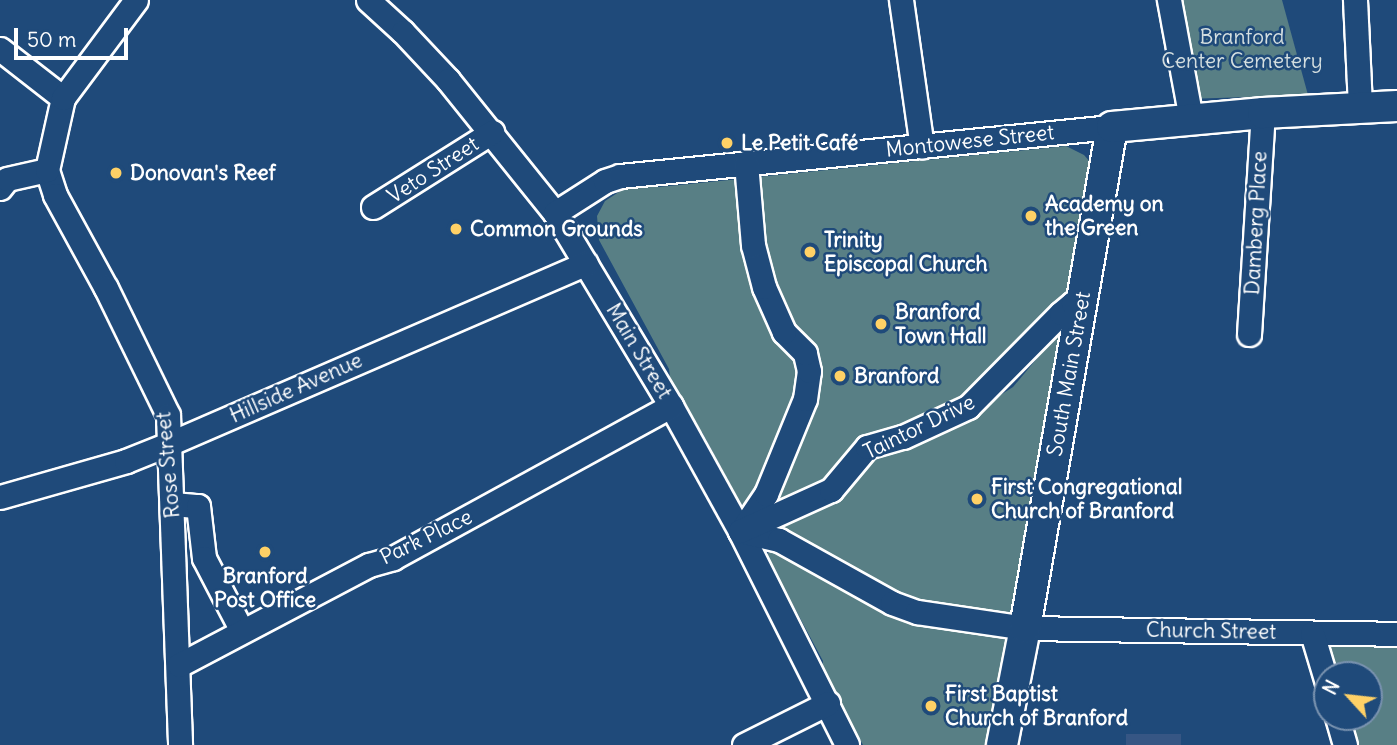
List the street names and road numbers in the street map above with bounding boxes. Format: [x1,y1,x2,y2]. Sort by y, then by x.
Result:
street label: Montowese Street [885,120,1055,162]
street label: Veto Street [383,131,483,209]
street label: Damberg Place [1240,150,1272,296]
street label: South Main Street [1042,290,1096,458]
street label: Main Street [601,299,677,403]
street label: Hillside Avenue [226,348,366,428]
street label: Taintor Drive [859,389,979,465]
street label: Rose Street [151,411,185,519]
street label: Park Place [376,504,476,570]
street label: Church Street [1146,617,1276,645]

